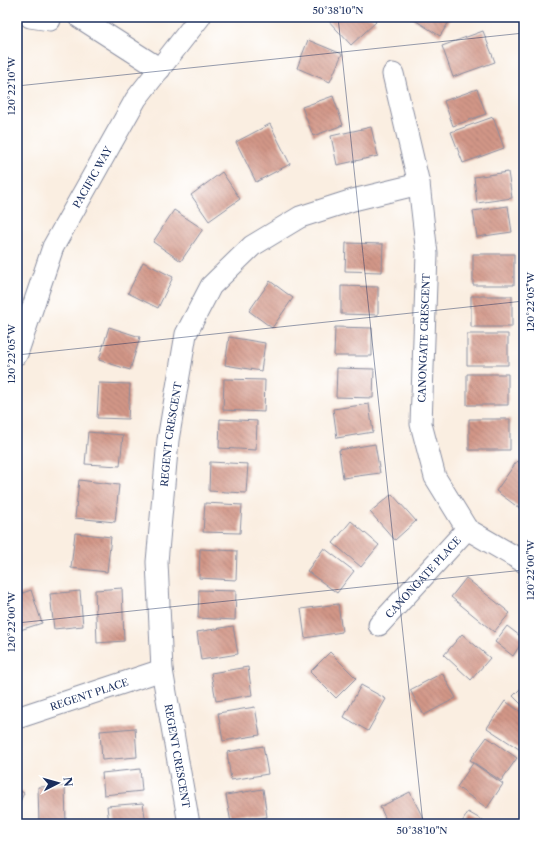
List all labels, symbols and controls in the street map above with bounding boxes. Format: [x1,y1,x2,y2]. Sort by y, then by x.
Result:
text: 50°38'10"N [312,4,364,17]
text: 120°22'10"W [5,56,18,115]
street label: PACIFIC WAY [70,143,115,210]
text: 120°22'05"W [524,271,537,332]
street label: CANONGATE CRESCENT [415,273,433,403]
text: 120°22'05"W [5,323,18,384]
street label: REGENT CRESCENT [157,380,184,487]
street label: CANONGATE PLACE [382,533,464,621]
text: 120°22'00"W [524,539,537,600]
text: 120°22'00"W [5,591,18,652]
street label: REGENT PLACE [48,675,130,713]
street label: REGENT CRESCENT [161,703,193,810]
north arrow [38,763,78,803]
text: N [60,776,75,788]
text: 50°38'10"N [396,824,448,837]

